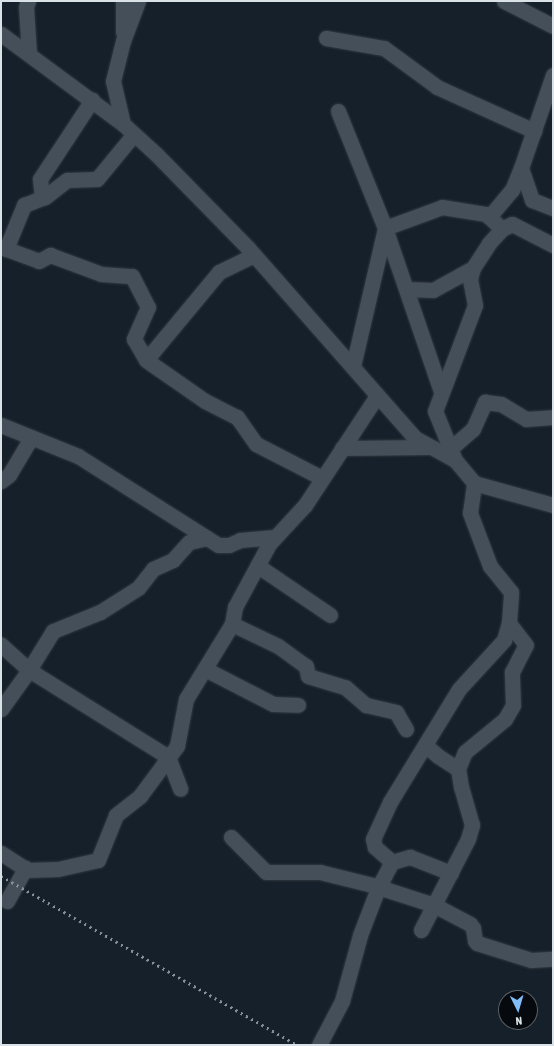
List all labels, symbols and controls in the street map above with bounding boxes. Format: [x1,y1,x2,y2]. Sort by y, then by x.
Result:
north arrow [498,990,538,1030]
text: N [515,1015,523,1027]

